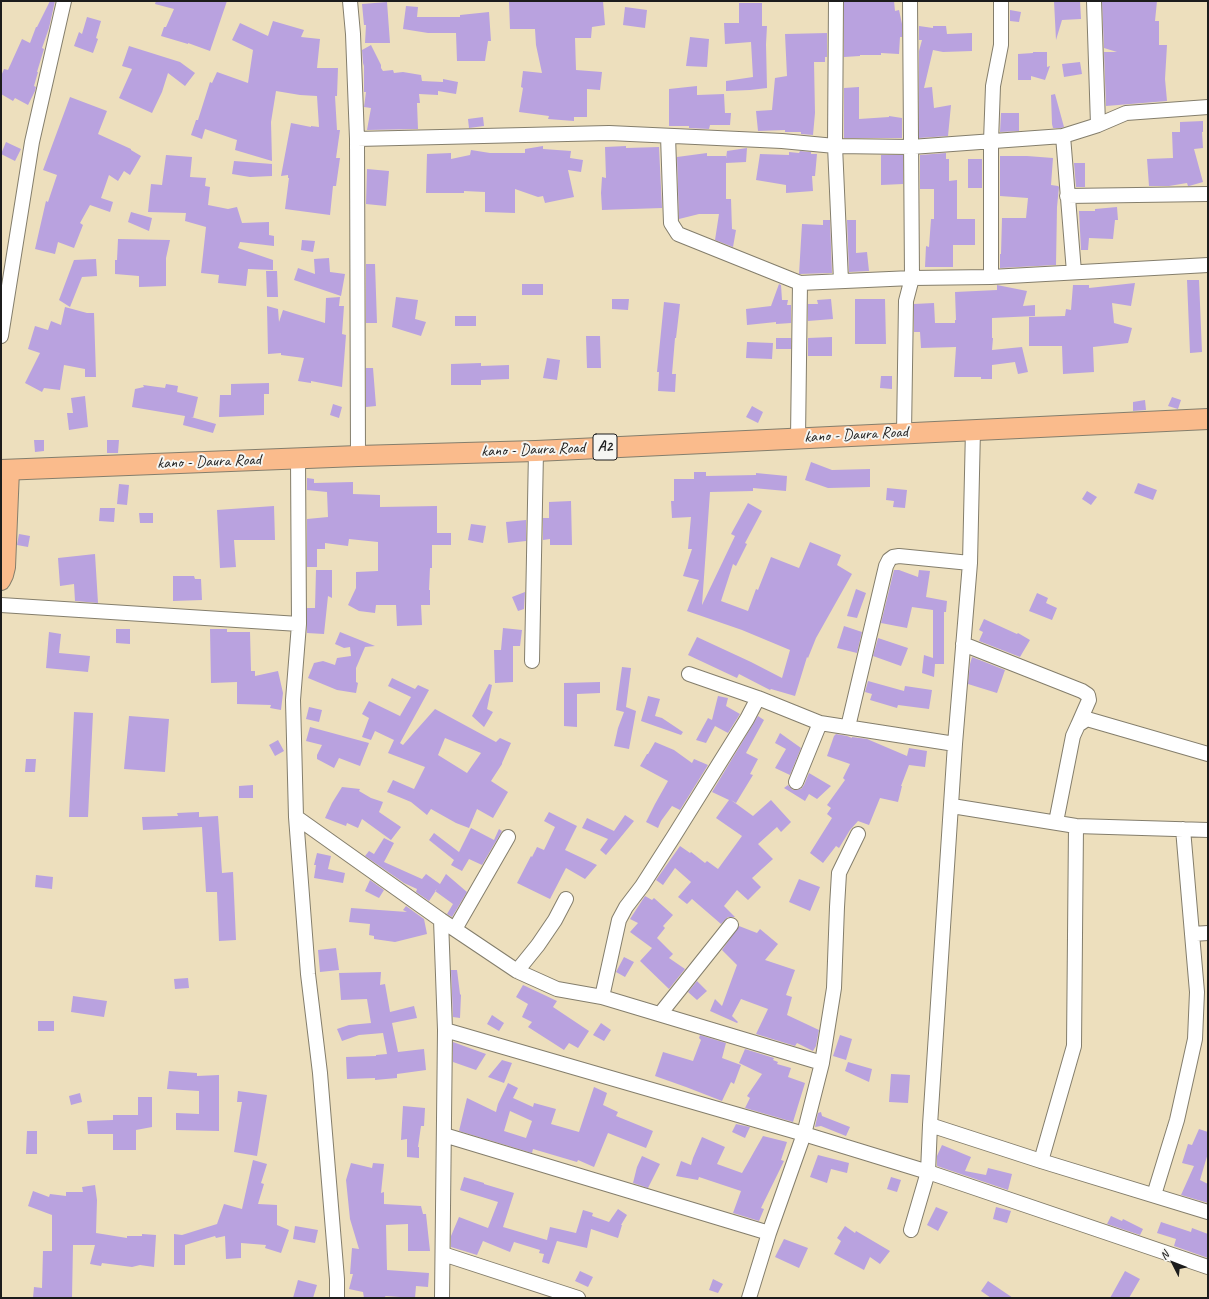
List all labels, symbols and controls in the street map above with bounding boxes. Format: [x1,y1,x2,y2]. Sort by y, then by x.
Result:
street label: kano - Daura Road [804,423,908,447]
road number: A2 [593,434,617,460]
street label: kano - Daura Road [481,439,585,461]
street label: kano - Daura Road [157,451,261,473]
north arrow [1153,1243,1193,1283]
text: N [1157,1248,1172,1262]

